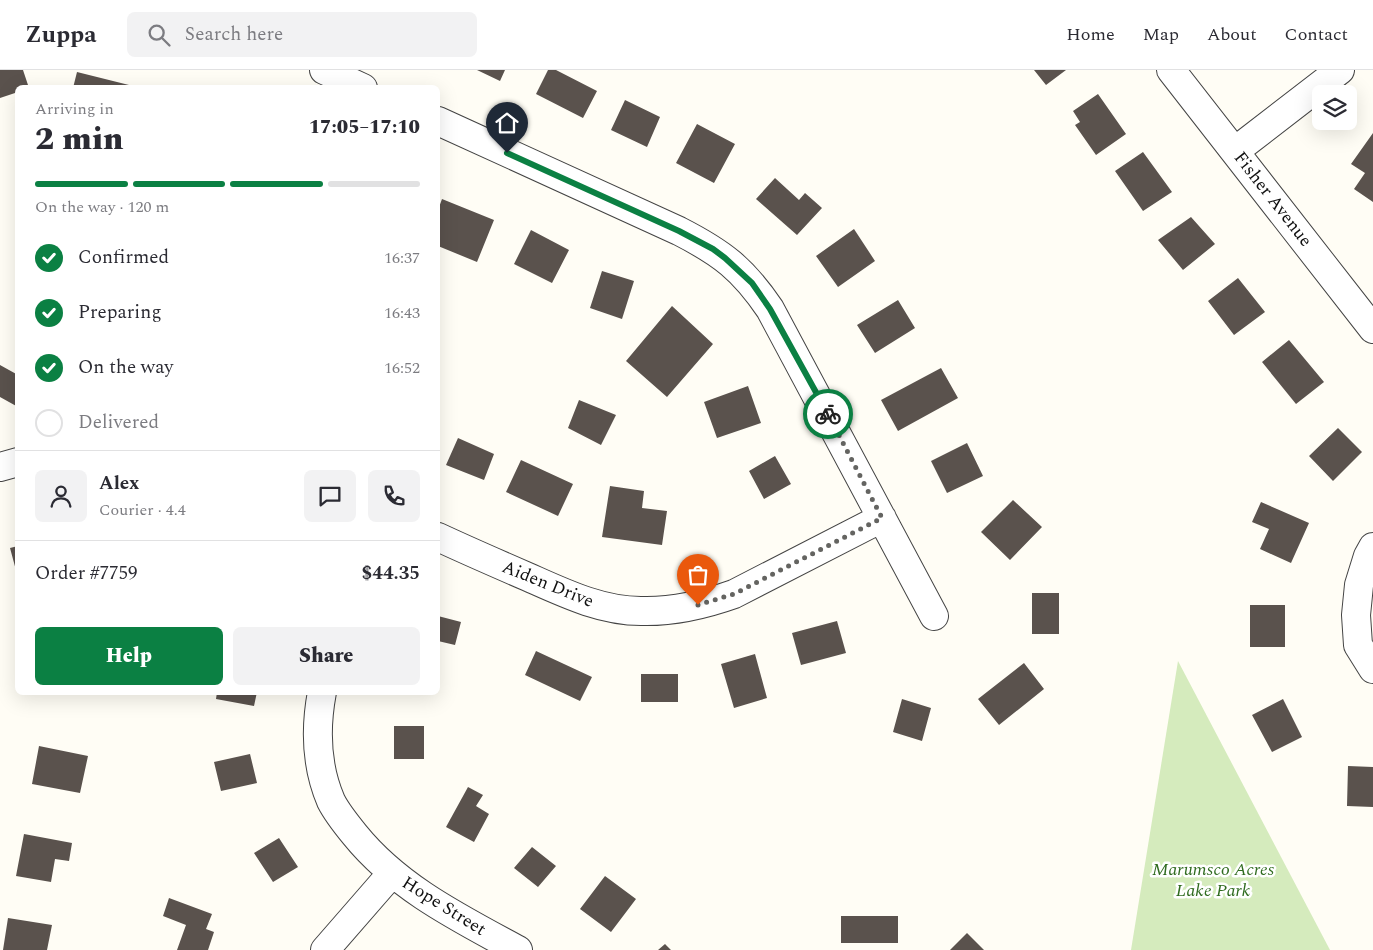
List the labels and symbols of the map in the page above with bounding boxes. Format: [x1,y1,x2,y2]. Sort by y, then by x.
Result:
pin [486,102,528,153]
street label: Fisher Avenue [1227,146,1319,252]
courier [803,389,853,439]
street label: Aiden Drive [498,553,598,615]
pin [677,554,719,605]
park label: Marumsco Acres Lake Park [1152,856,1275,904]
street label: Hope Street [397,869,491,943]

